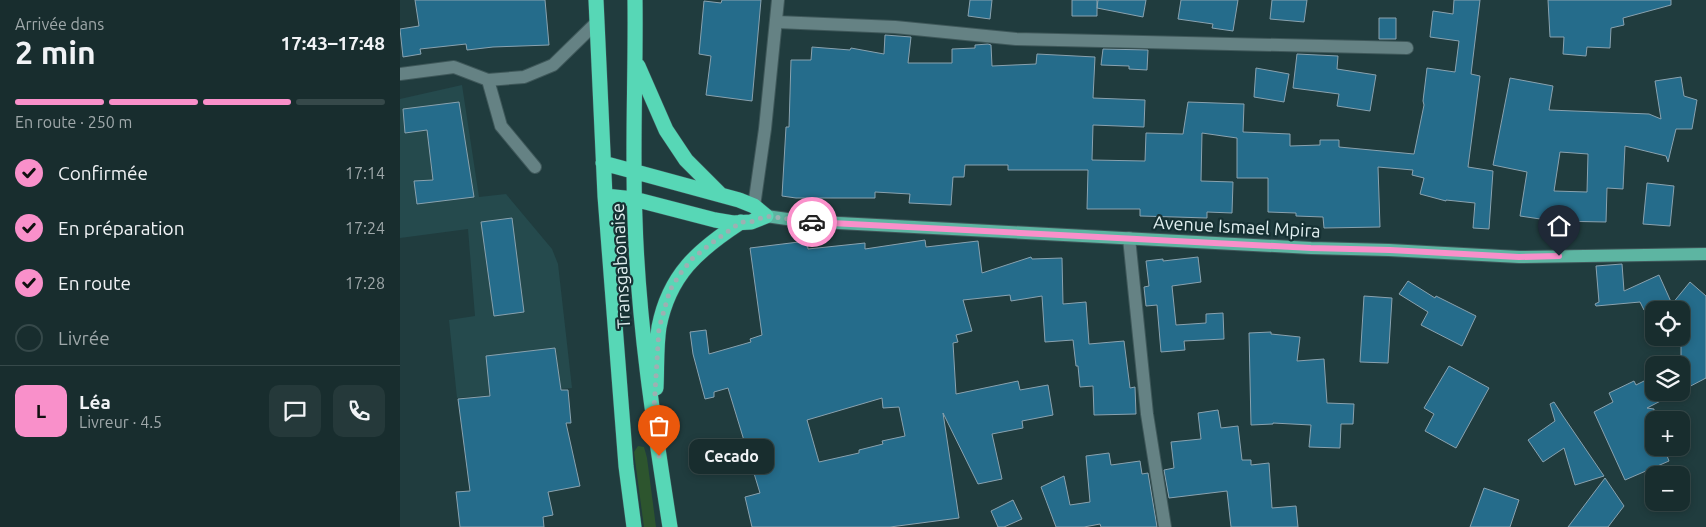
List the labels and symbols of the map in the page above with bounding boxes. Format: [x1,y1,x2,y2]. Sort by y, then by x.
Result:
courier [787,197,837,247]
street label: Transgabonaise [607,203,633,329]
pin [1538,205,1580,256]
street label: Avenue Ismael Mpira [1153,212,1321,240]
pin [638,405,680,456]
callout: Cecado [689,438,774,474]

